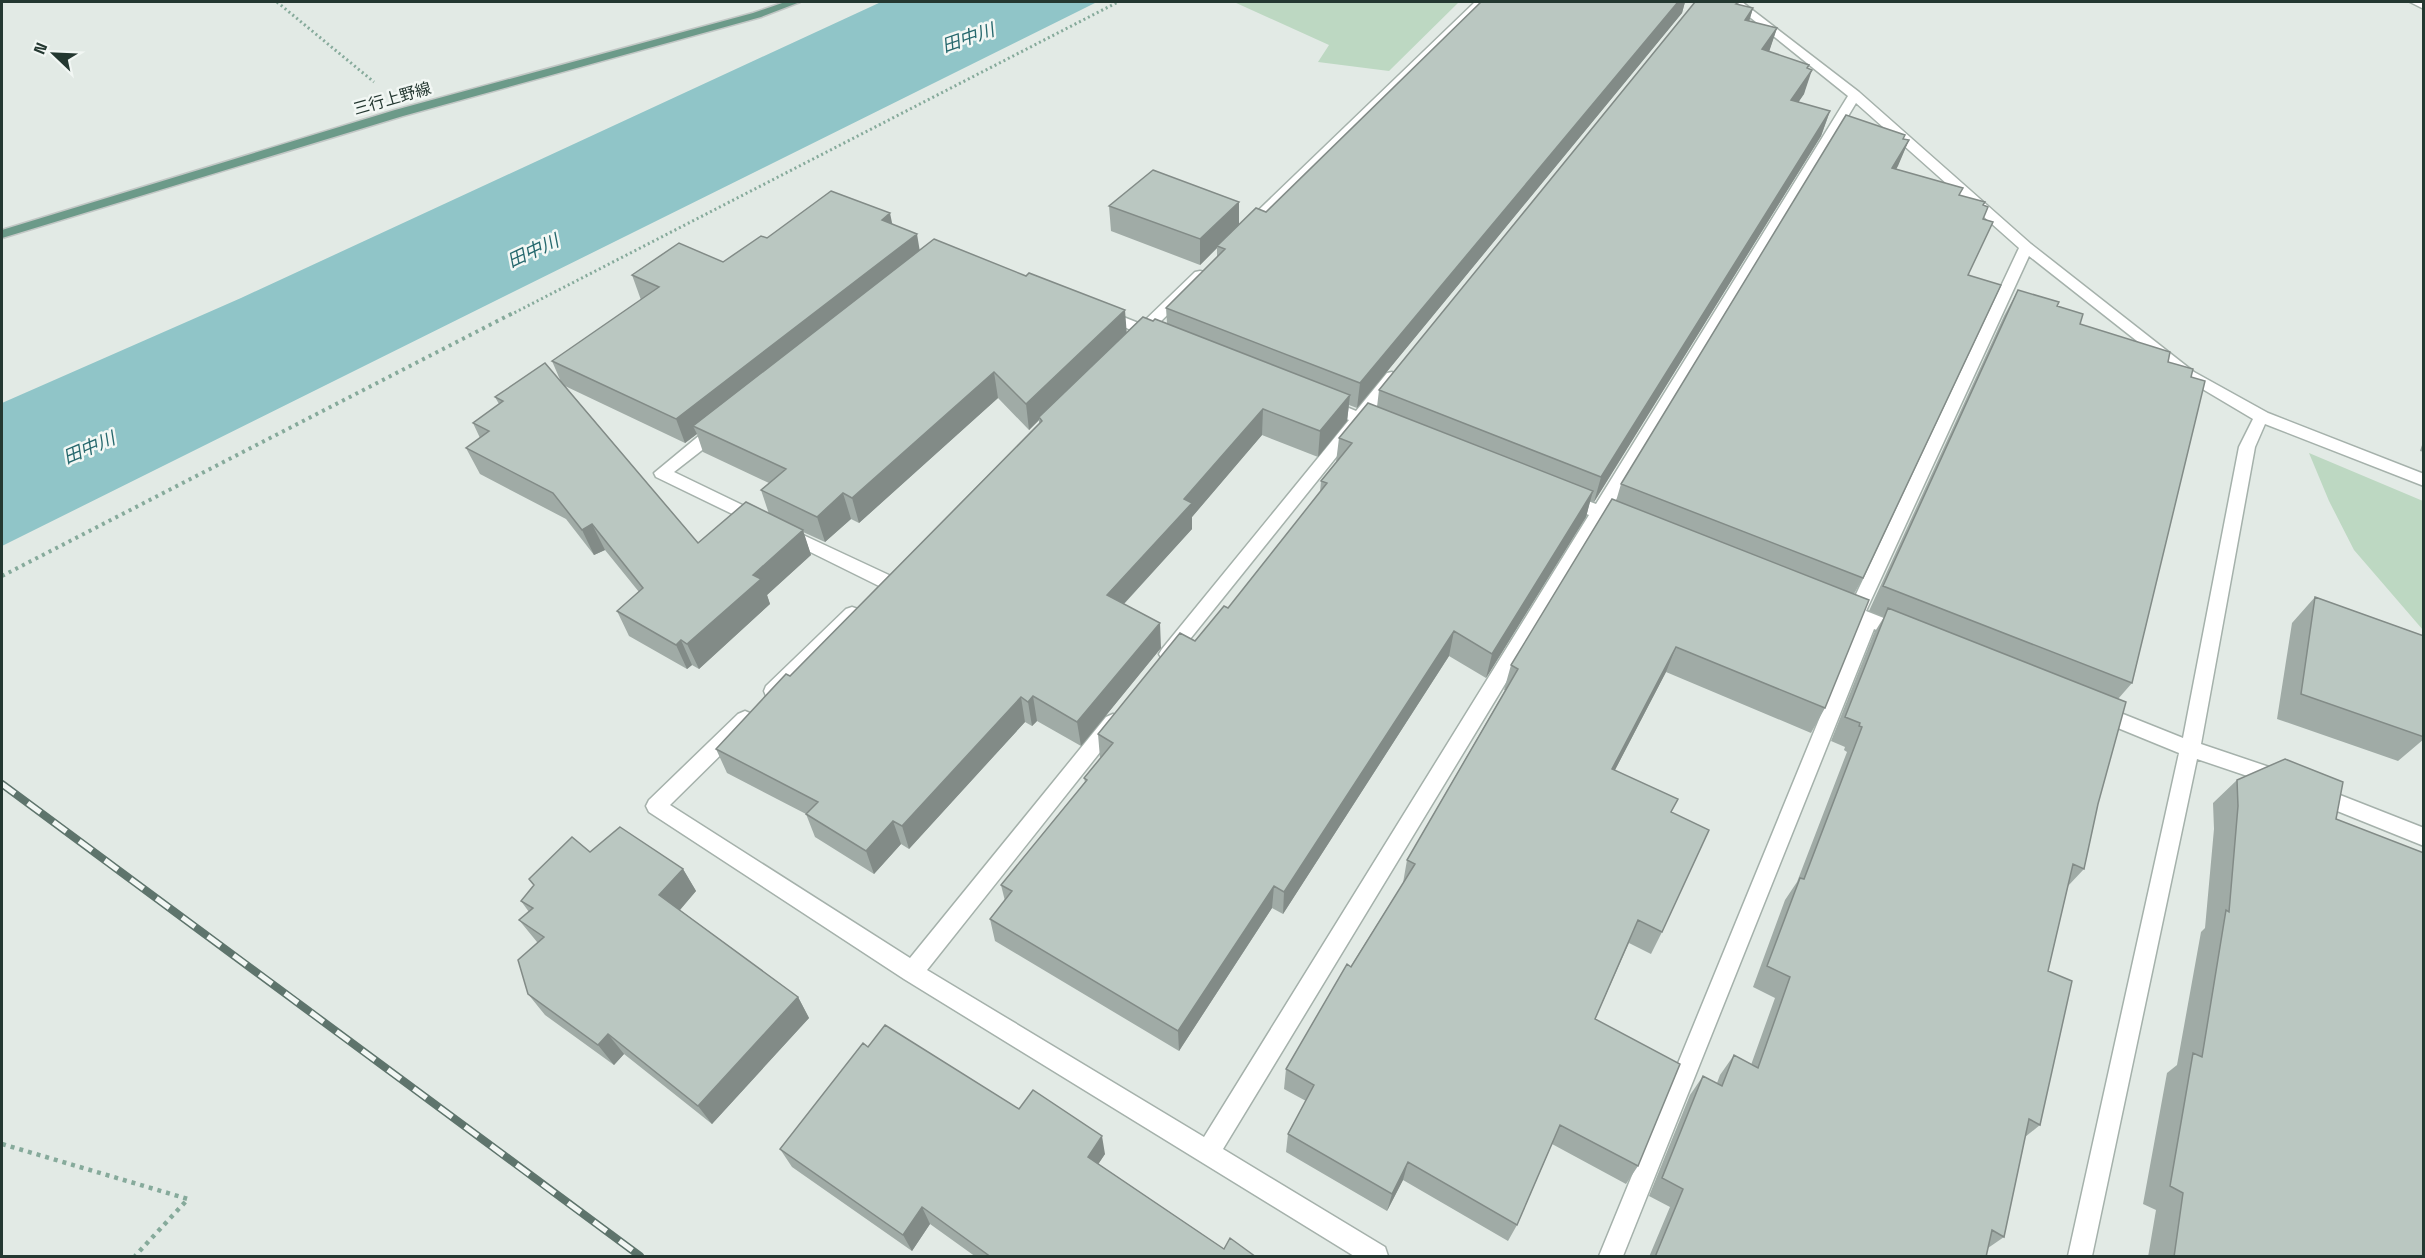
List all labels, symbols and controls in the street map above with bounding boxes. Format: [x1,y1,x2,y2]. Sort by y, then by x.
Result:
water label: 田中川 [939,17,999,57]
north arrow [24,24,84,84]
text: N [29,39,52,57]
street label: 三行上野線 [351,77,433,120]
water label: 田中川 [503,228,564,272]
water label: 田中川 [59,426,120,469]

